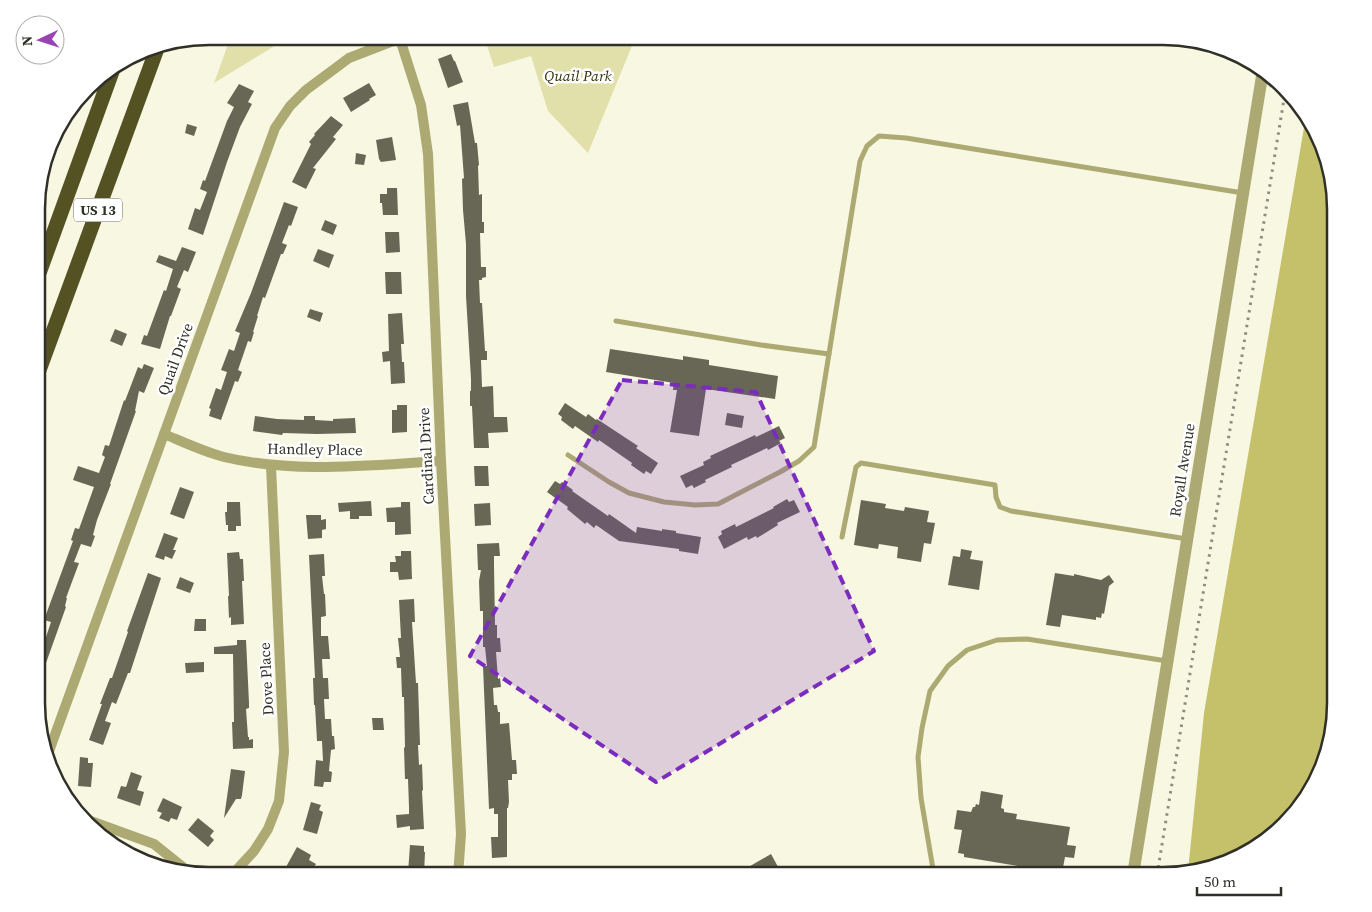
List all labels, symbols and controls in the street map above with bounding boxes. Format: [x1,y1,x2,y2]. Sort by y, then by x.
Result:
north arrow [15,15,65,65]
text: N [17,35,37,47]
park label: Quail Park [544,65,613,86]
road number: US 13 [74,198,122,222]
street label: Quail Drive [152,320,198,398]
street label: Cardinal Drive [413,407,439,505]
street label: Royall Avenue [1164,421,1200,518]
street label: Handley Place [267,438,363,460]
street label: Dove Place [254,642,278,716]
scale bar [1197,864,1281,896]
text: 50 m [1204,871,1236,892]

